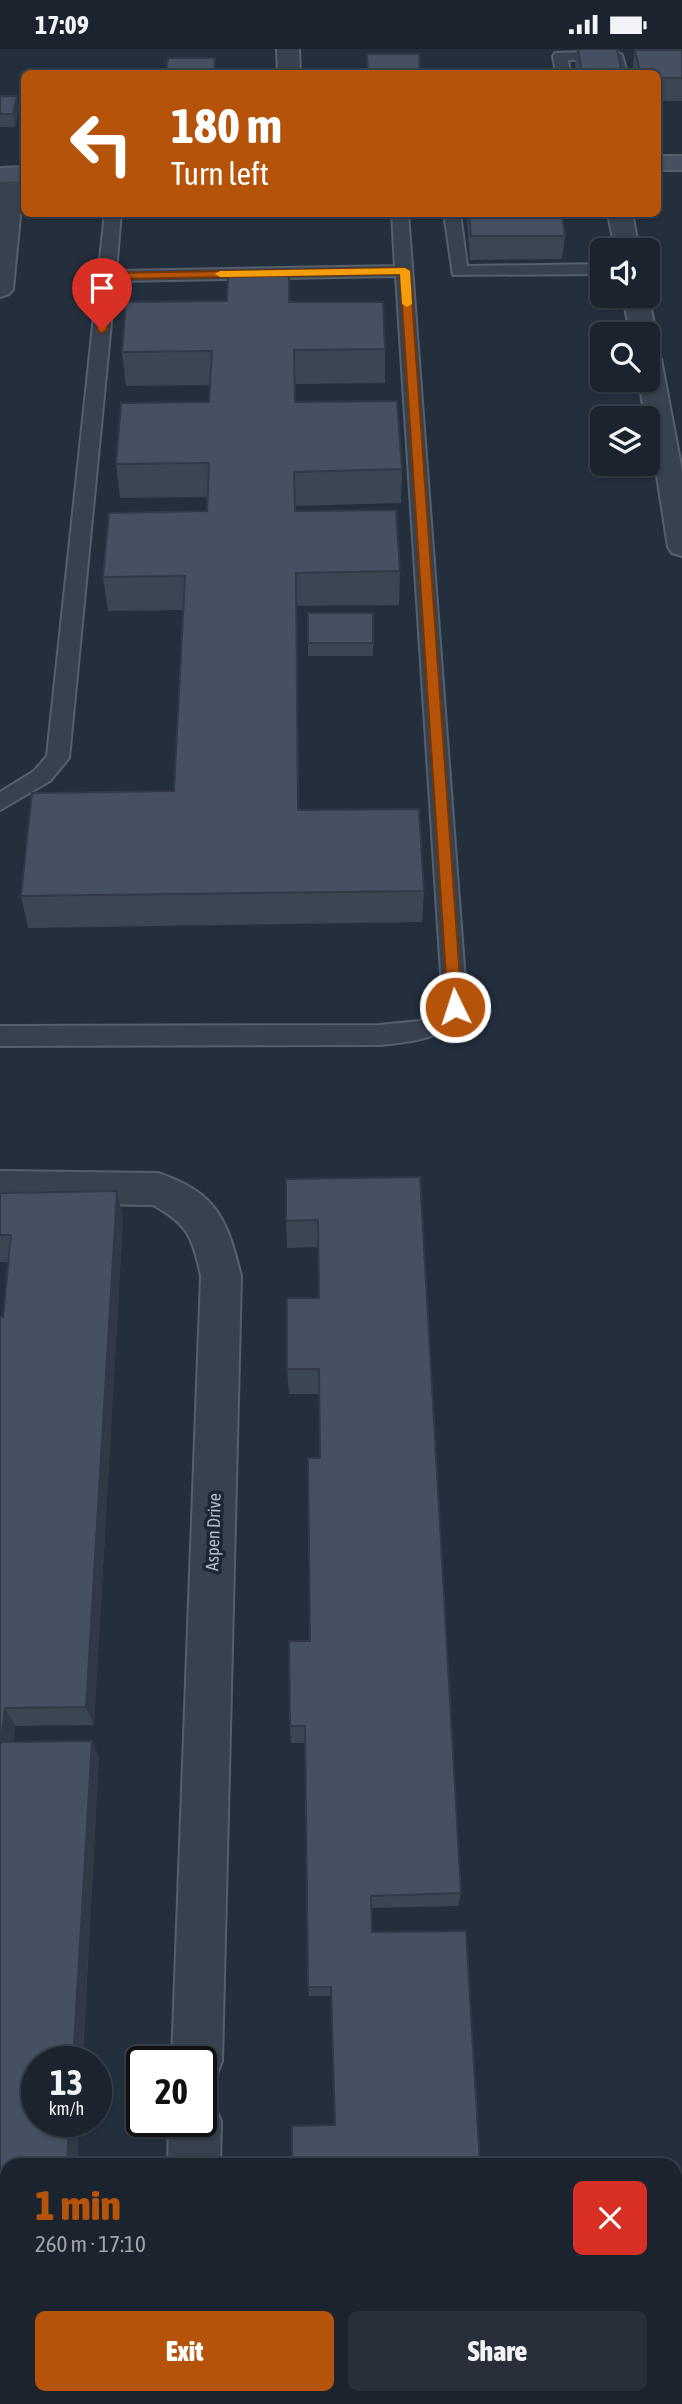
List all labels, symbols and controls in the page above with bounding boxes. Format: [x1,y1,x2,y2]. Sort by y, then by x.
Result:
text: 17:09 [35,10,89,40]
text: 180 m [171,97,282,153]
icon: left [56,98,147,189]
text: Turn left [171,155,269,192]
map controls [590,238,660,476]
button: sound [590,238,660,308]
pin [72,258,132,330]
icon: arrive [83,269,121,307]
button: search [590,322,660,392]
button: layers [590,406,660,476]
position arrow [418,970,492,1044]
street label: Aspen Drive [201,1493,225,1571]
speed limit sign: 20 [126,2046,217,2137]
text: 13 [50,2062,83,2102]
text: km/h [49,2098,84,2119]
text: 1 min [35,2181,121,2229]
button: close [573,2181,647,2255]
text: 260 m · 17:10 [35,2231,146,2257]
button: Exit [35,2311,334,2391]
button: Share [348,2311,647,2391]

